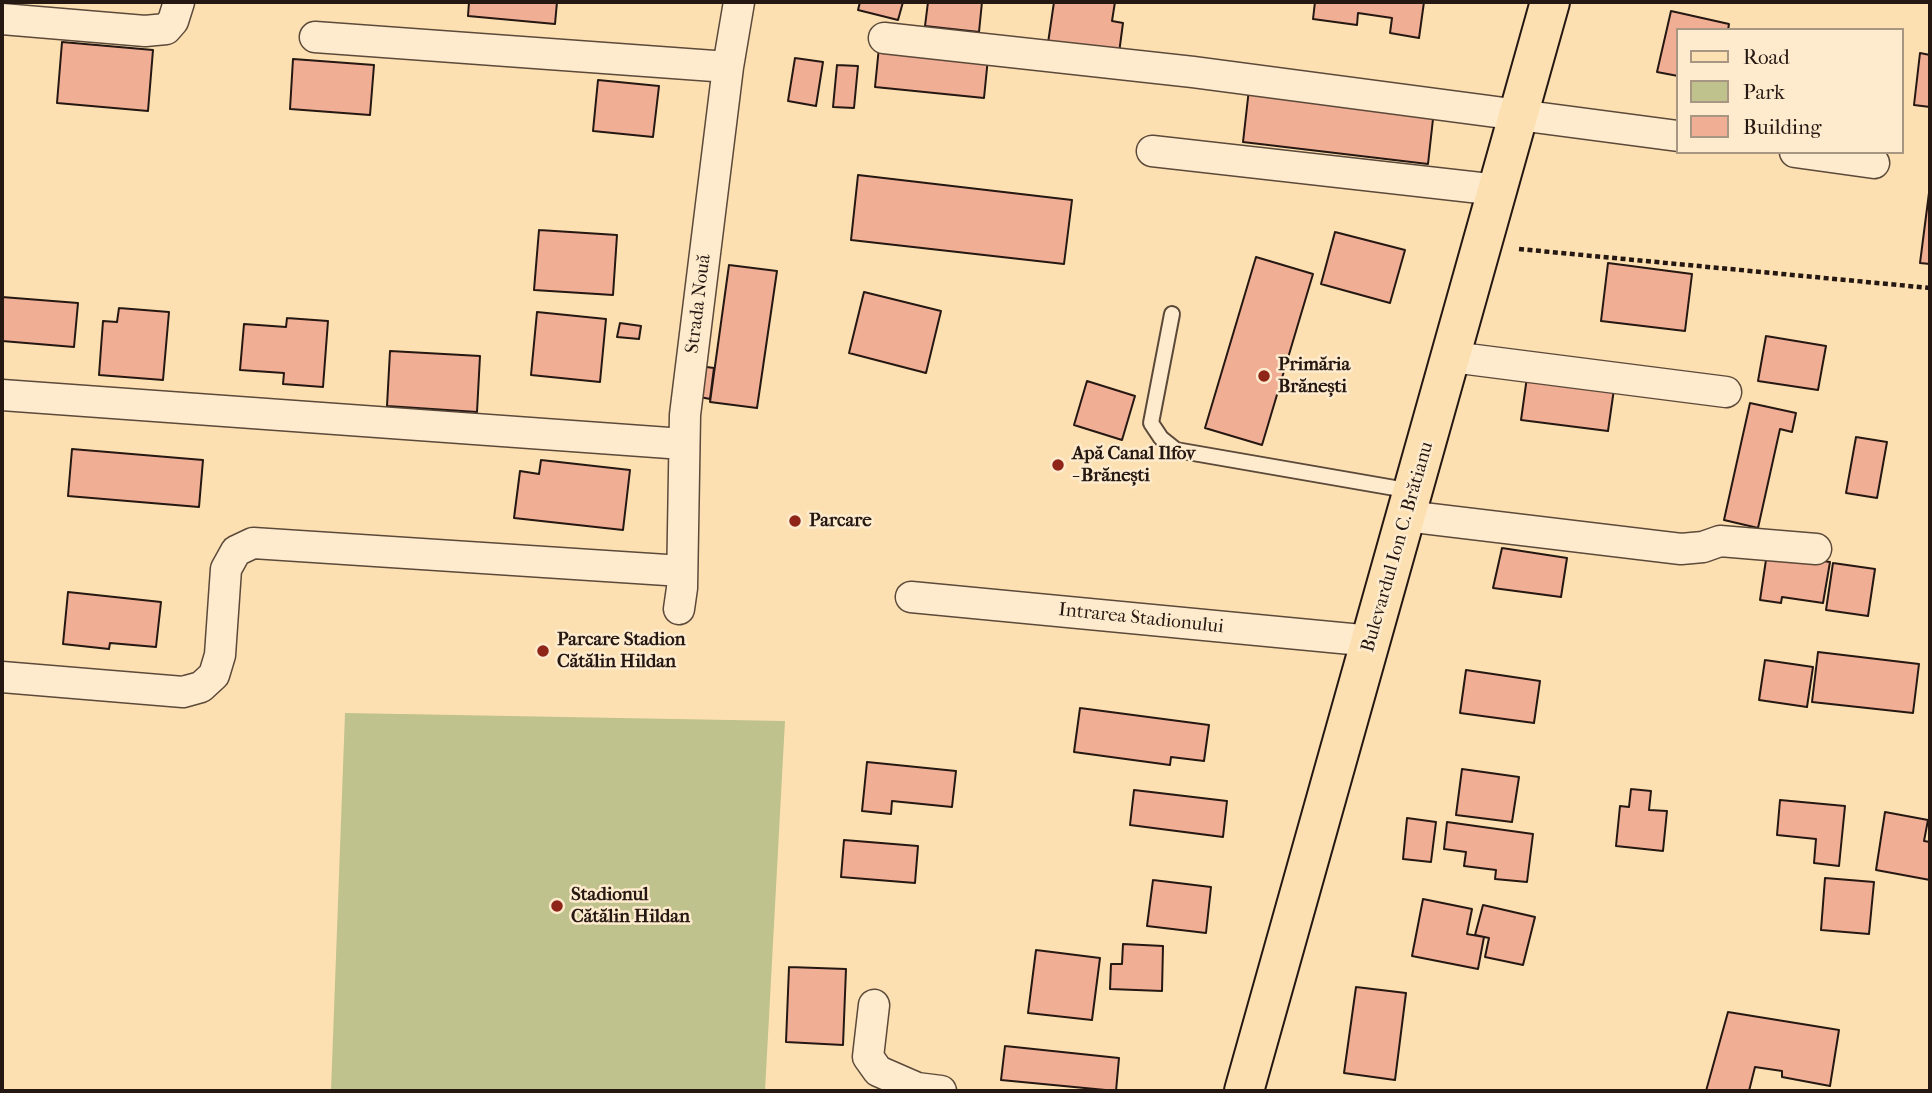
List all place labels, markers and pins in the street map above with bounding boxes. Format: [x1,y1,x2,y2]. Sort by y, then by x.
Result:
place label: Primăria Brănești [1278,354,1350,398]
marker: Primăria Brănești [1256,368,1272,384]
place label: Apă Canal Ilfov - Brănești [1072,443,1196,487]
marker: Apă Canal Ilfov - Brănești [1050,457,1066,473]
place label: Parcare [809,510,872,532]
marker: Parcare [787,513,803,529]
place label: Parcare Stadion Cătălin Hildan [557,629,685,673]
marker: Parcare Stadion Cătălin Hildan [535,643,551,659]
place label: Stadionul Cătălin Hildan [571,884,690,928]
marker: Stadionul Cătălin Hildan [549,898,565,914]

